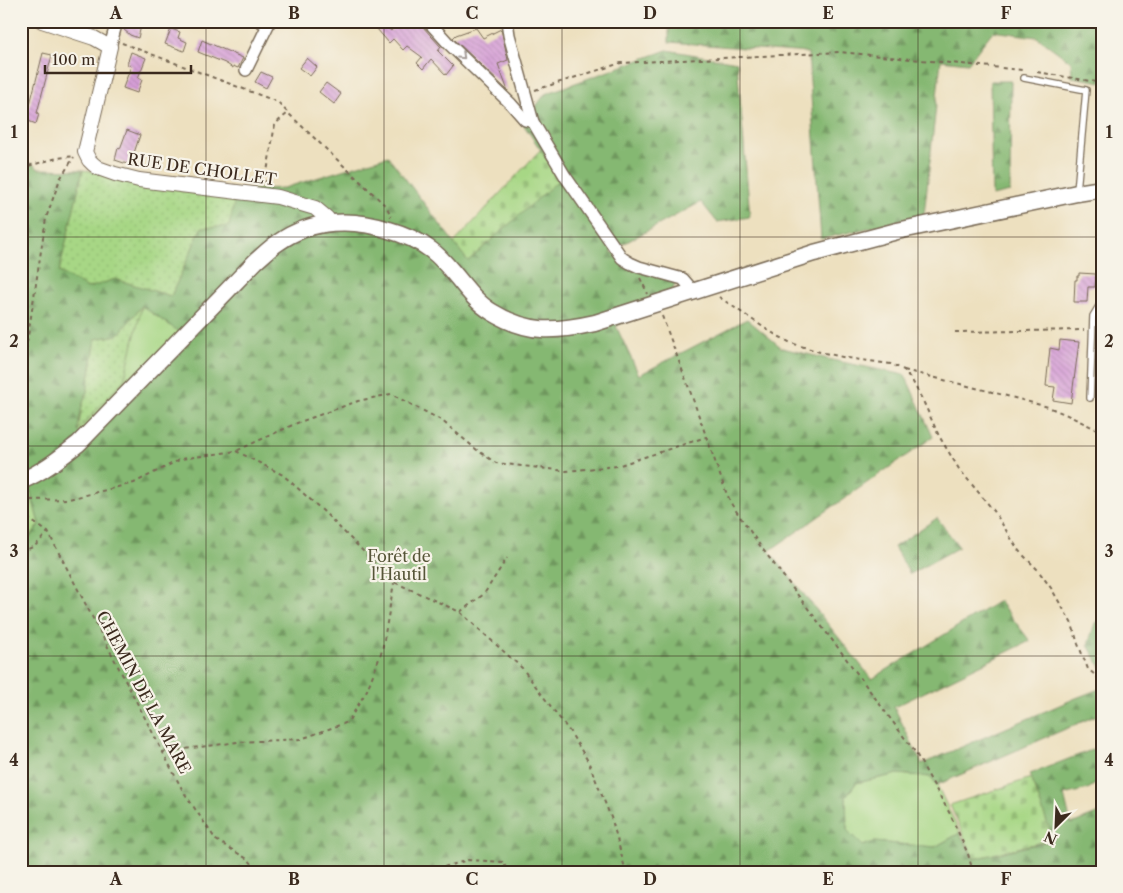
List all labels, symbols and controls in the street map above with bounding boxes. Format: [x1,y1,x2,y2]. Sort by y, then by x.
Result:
text: A [109,3,123,23]
text: B [288,3,300,23]
text: C [466,3,478,23]
text: D [643,3,657,23]
text: E [822,3,834,23]
text: F [1001,3,1012,23]
scale bar [45,42,191,74]
text: 100 m [52,50,95,69]
one-way arrow [456,51,465,60]
text: 1 [10,122,18,142]
text: 1 [1105,122,1113,142]
street label: RUE DE CHOLLET [126,149,278,189]
text: 2 [9,331,19,351]
text: 2 [1104,331,1114,351]
text: 3 [9,541,19,561]
text: 3 [1104,541,1114,561]
park label: Forêt de l'Hautil [367,546,431,584]
street label: CHEMIN DE LA MARE [93,607,195,777]
text: 4 [9,750,19,770]
text: 4 [1104,750,1114,770]
north arrow [1030,800,1080,850]
text: N [1041,827,1060,849]
text: A [109,869,123,889]
text: B [288,869,300,889]
text: C [466,869,478,889]
text: D [643,869,657,889]
text: E [822,869,834,889]
text: F [1001,869,1012,889]

